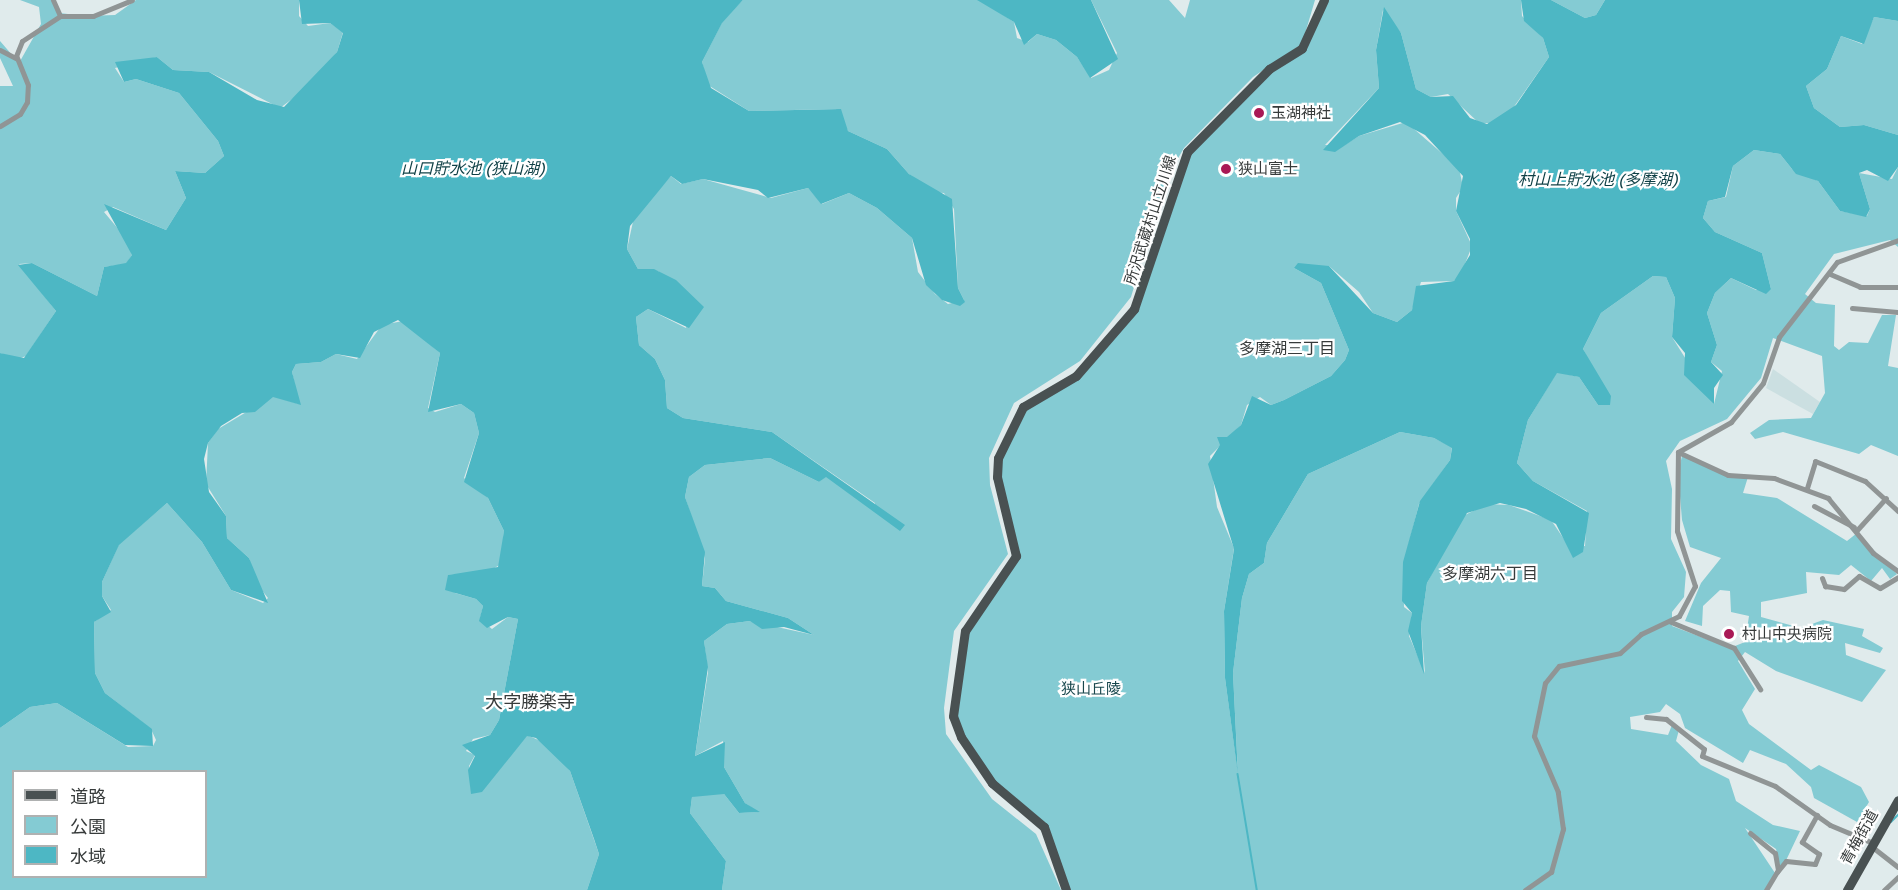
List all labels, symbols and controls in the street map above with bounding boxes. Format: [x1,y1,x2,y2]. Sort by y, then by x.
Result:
place label: 玉湖神社 [1271,104,1331,122]
marker: 玉湖神社 [1252,106,1266,120]
street label: 所沢武蔵村山立川線 [1121,153,1179,287]
water label: 山口貯水池 (狭山湖) [401,158,545,178]
place label: 狭山富士 [1238,160,1298,178]
marker: 狭山富士 [1219,162,1233,176]
water label: 村山上貯水池 (多摩湖) [1518,169,1678,189]
district label: 多摩湖三丁目 [1239,338,1335,358]
district label: 多摩湖六丁目 [1442,563,1538,583]
marker: 村山中央病院 [1720,625,1738,643]
place label: 村山中央病院 [1742,625,1832,643]
park label: 狭山丘陵 [1061,680,1121,698]
district label: 大字勝楽寺 [485,690,575,712]
legend [12,770,207,878]
text: 道路 [70,785,106,807]
street label: 青梅街道 [1837,806,1881,868]
text: 公園 [70,815,106,837]
text: 水域 [70,845,106,867]

